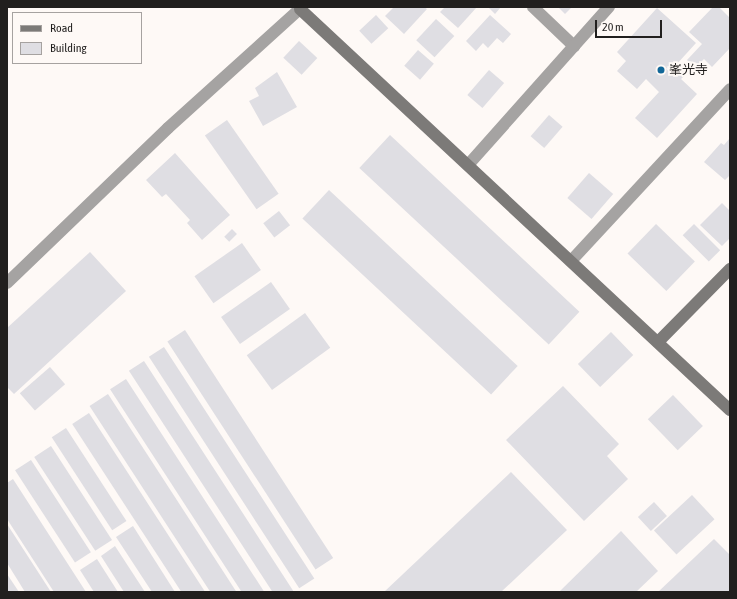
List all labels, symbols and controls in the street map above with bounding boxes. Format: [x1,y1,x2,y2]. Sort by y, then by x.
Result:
legend [12,12,142,64]
scale bar [597,12,664,38]
text: 20 m [602,20,624,34]
text: Road [50,21,73,35]
text: Building [50,41,87,55]
place label: 峯光寺 [669,62,708,78]
marker: 峯光寺 [656,65,666,75]

